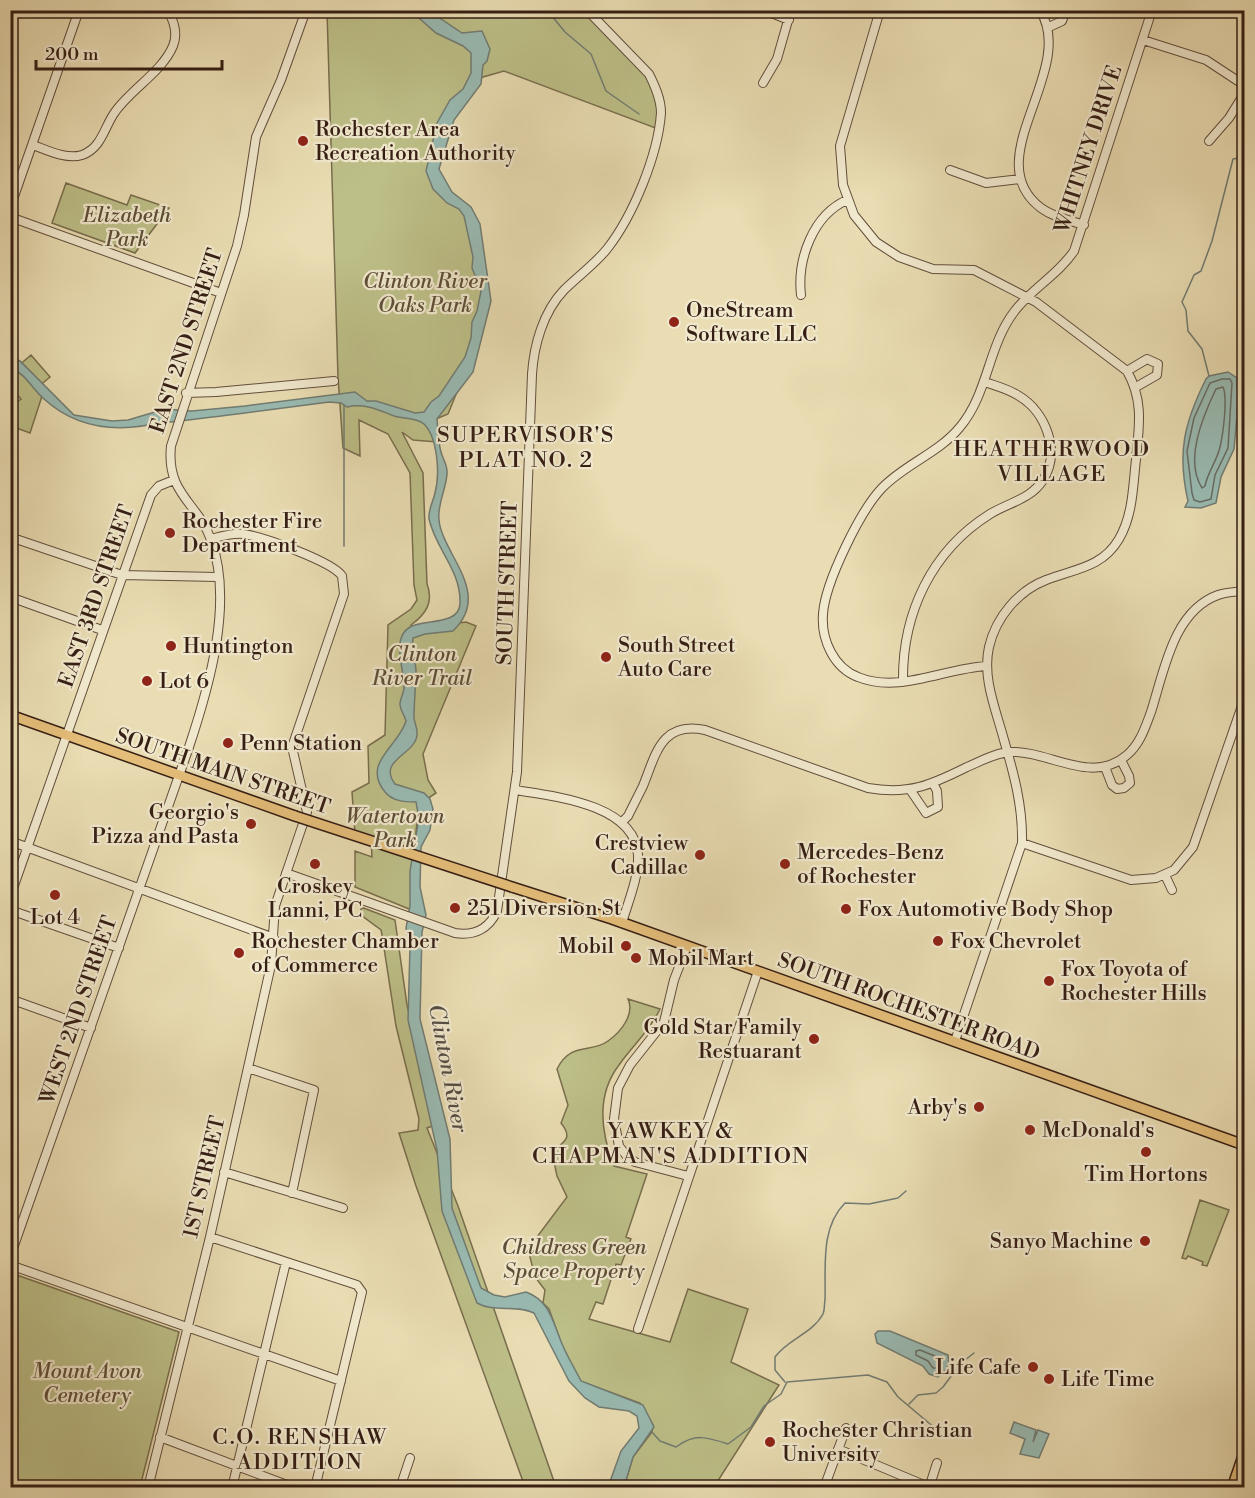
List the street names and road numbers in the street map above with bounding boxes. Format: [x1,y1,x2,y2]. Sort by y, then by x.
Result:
street label: WHITNEY DRIVE [1049,62,1128,238]
street label: EAST 2ND STREET [145,245,229,437]
street label: SOUTH STREET [492,500,524,666]
street label: EAST 3RD STREET [54,501,140,691]
street label: SOUTH MAIN STREET [112,723,334,821]
street label: WEST 2ND STREET [34,912,123,1109]
street label: SOUTH ROCHESTER ROAD [774,947,1043,1067]
street label: 1ST STREET [178,1113,232,1241]

